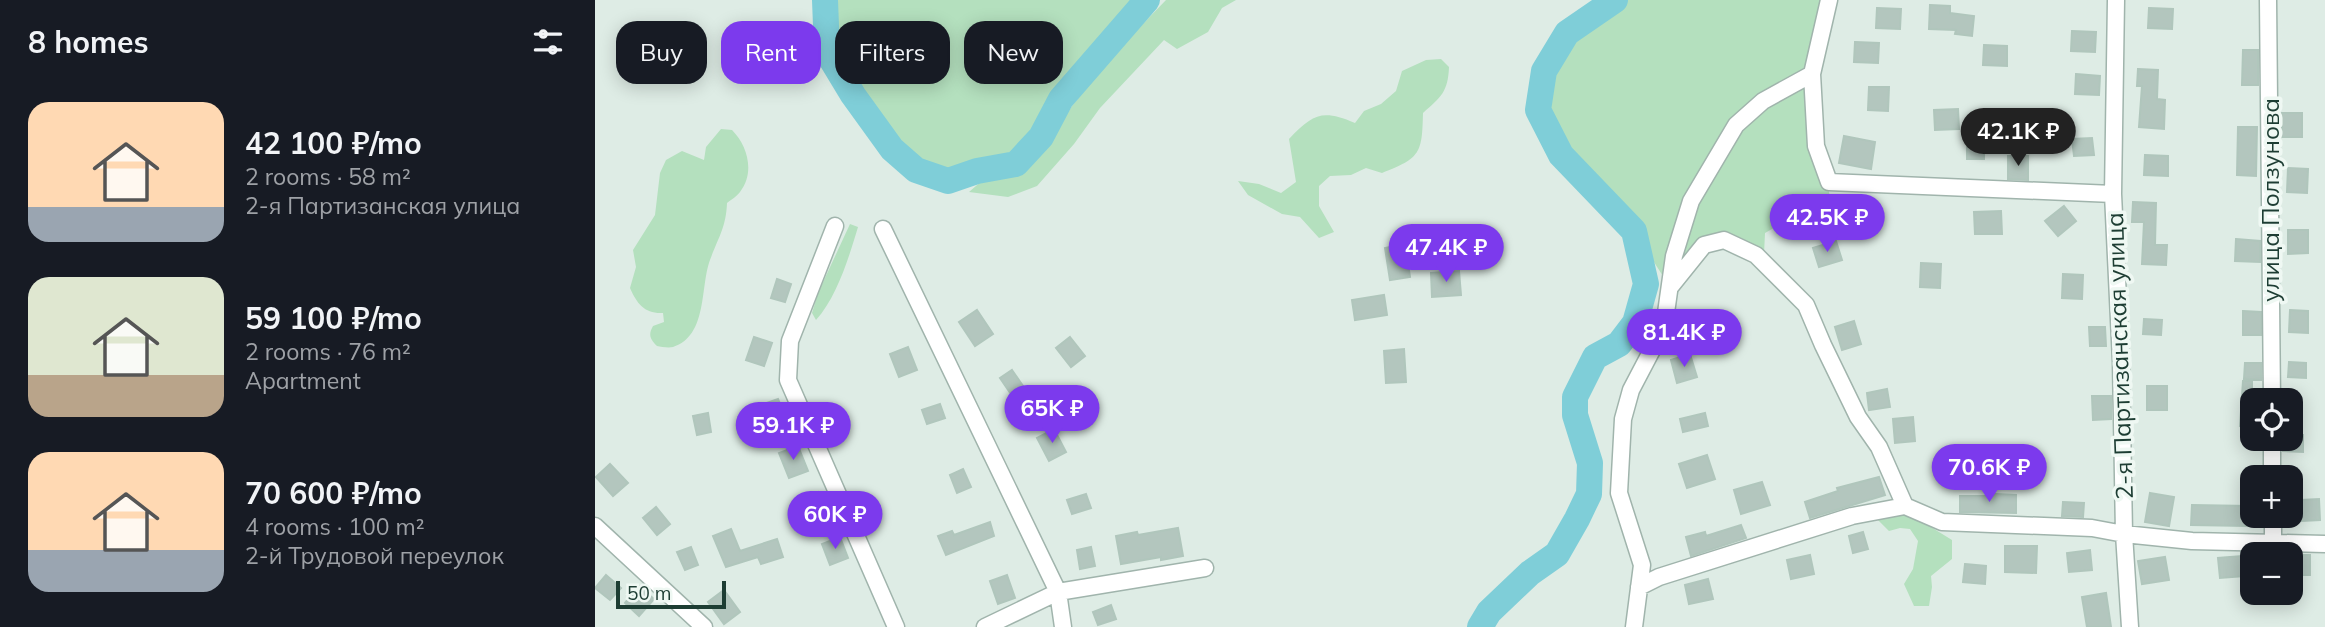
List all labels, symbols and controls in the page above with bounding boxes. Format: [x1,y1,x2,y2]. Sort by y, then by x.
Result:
chip: Buy [616,21,707,84]
chip: Rent [721,21,821,84]
chip: Filters [835,21,950,84]
chip: New [964,21,1063,84]
text: 8 homes [28,23,149,61]
icon: filters [529,23,567,61]
street label: улица Ползунова [2255,98,2285,302]
pin: 42.1K ₽ [1953,108,2083,168]
text: 42.1K ₽ [1977,116,2059,145]
text: 42 100 ₽/mo [245,124,422,162]
icon: home [84,130,168,214]
text: 2 rooms · 58 m² [245,162,411,191]
text: 2-я Партизанская улица [245,191,520,220]
pin: 42.5K ₽ [1762,194,1892,254]
text: 42.5K ₽ [1786,202,1868,231]
street label: 2-я Партизанская улица [2099,212,2139,500]
pin: 47.4K ₽ [1381,224,1511,284]
text: 47.4K ₽ [1405,232,1487,261]
text: 59 100 ₽/mo [245,299,422,337]
icon: home [84,305,168,389]
pin: 81.4K ₽ [1619,310,1749,369]
text: 81.4K ₽ [1643,317,1725,346]
text: 2 rooms · 76 m² [245,337,411,366]
text: Apartment [245,366,361,395]
pin: 65K ₽ [1003,386,1101,445]
map controls [2240,388,2303,605]
button: locate [2240,388,2303,451]
text: 65K ₽ [1020,393,1084,422]
pin: 59.1K ₽ [728,402,858,462]
text: 59.1K ₽ [752,410,834,439]
pin: 70.6K ₽ [1924,444,2054,504]
text: 70.6K ₽ [1948,452,2030,481]
button: + [2240,465,2303,528]
text: 70 600 ₽/mo [245,474,422,512]
icon: home [84,480,168,564]
pin: 60K ₽ [786,491,884,551]
text: 60K ₽ [803,499,867,528]
text: 4 rooms · 100 m² [245,512,425,541]
text: 2-й Трудовой переулок [245,541,504,570]
button: − [2240,542,2303,605]
scale bar [616,578,726,610]
text: 50 m [627,581,671,605]

